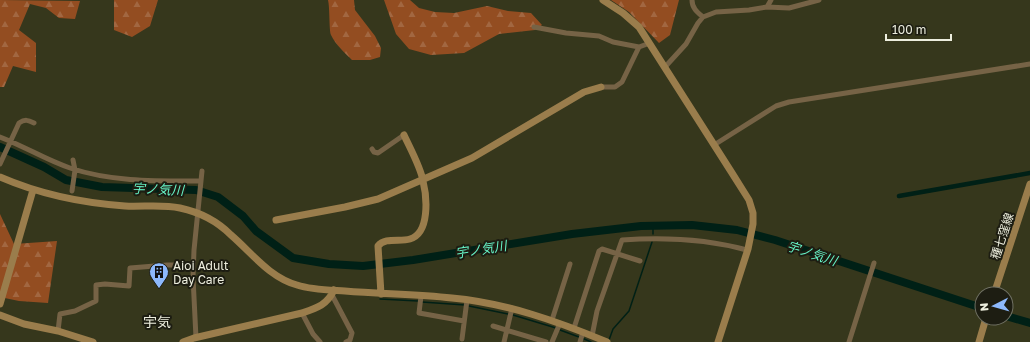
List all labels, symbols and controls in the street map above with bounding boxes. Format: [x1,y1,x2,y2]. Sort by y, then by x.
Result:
scale bar [886,16,951,42]
text: 100 m [892,22,926,37]
water label: 宇ノ気川 [132,180,186,198]
street label: 種七窪線 [987,211,1017,261]
water label: 宇ノ気川 [454,237,510,261]
water label: 宇ノ気川 [785,237,841,269]
place label: Aioi Adult Day Care [173,258,229,287]
building icon: Aioi Adult Day Care [148,261,170,289]
north arrow [974,286,1014,326]
text: N [977,302,990,312]
district label: 宇気 [143,313,171,330]

